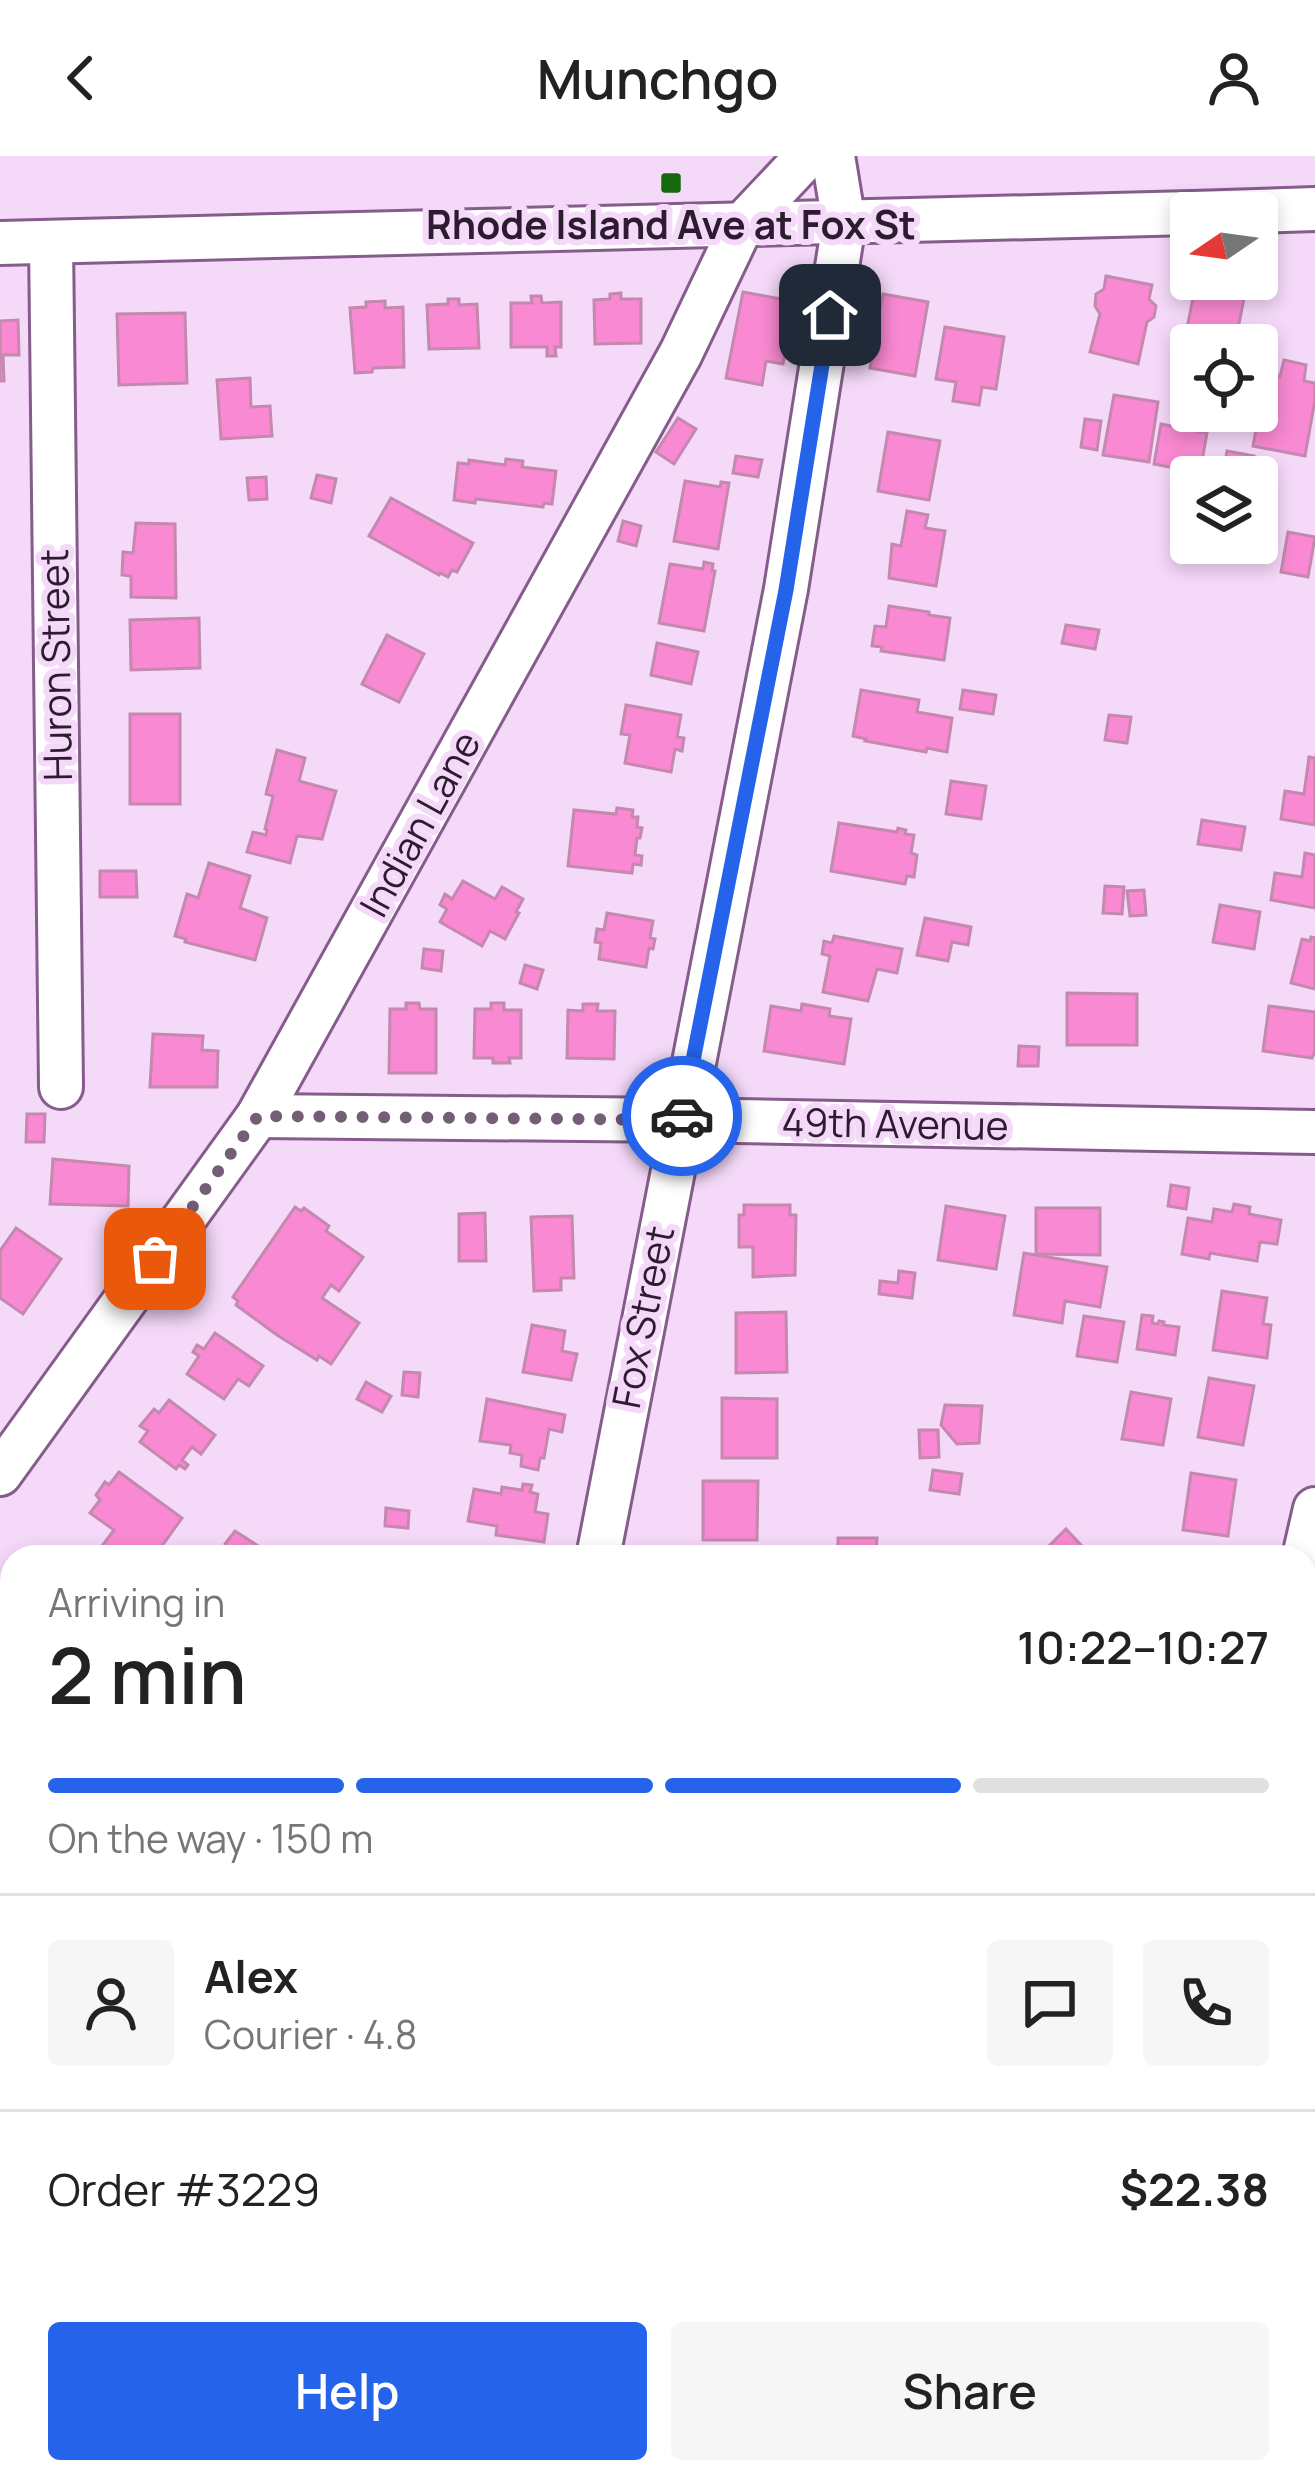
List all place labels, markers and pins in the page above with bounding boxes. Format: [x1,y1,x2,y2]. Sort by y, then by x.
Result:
marker: Rhode Island Ave at Fox St [658,170,684,196]
place label: Rhode Island Ave at Fox St [426,197,916,251]
pin [779,264,881,366]
pin [104,1208,206,1310]

